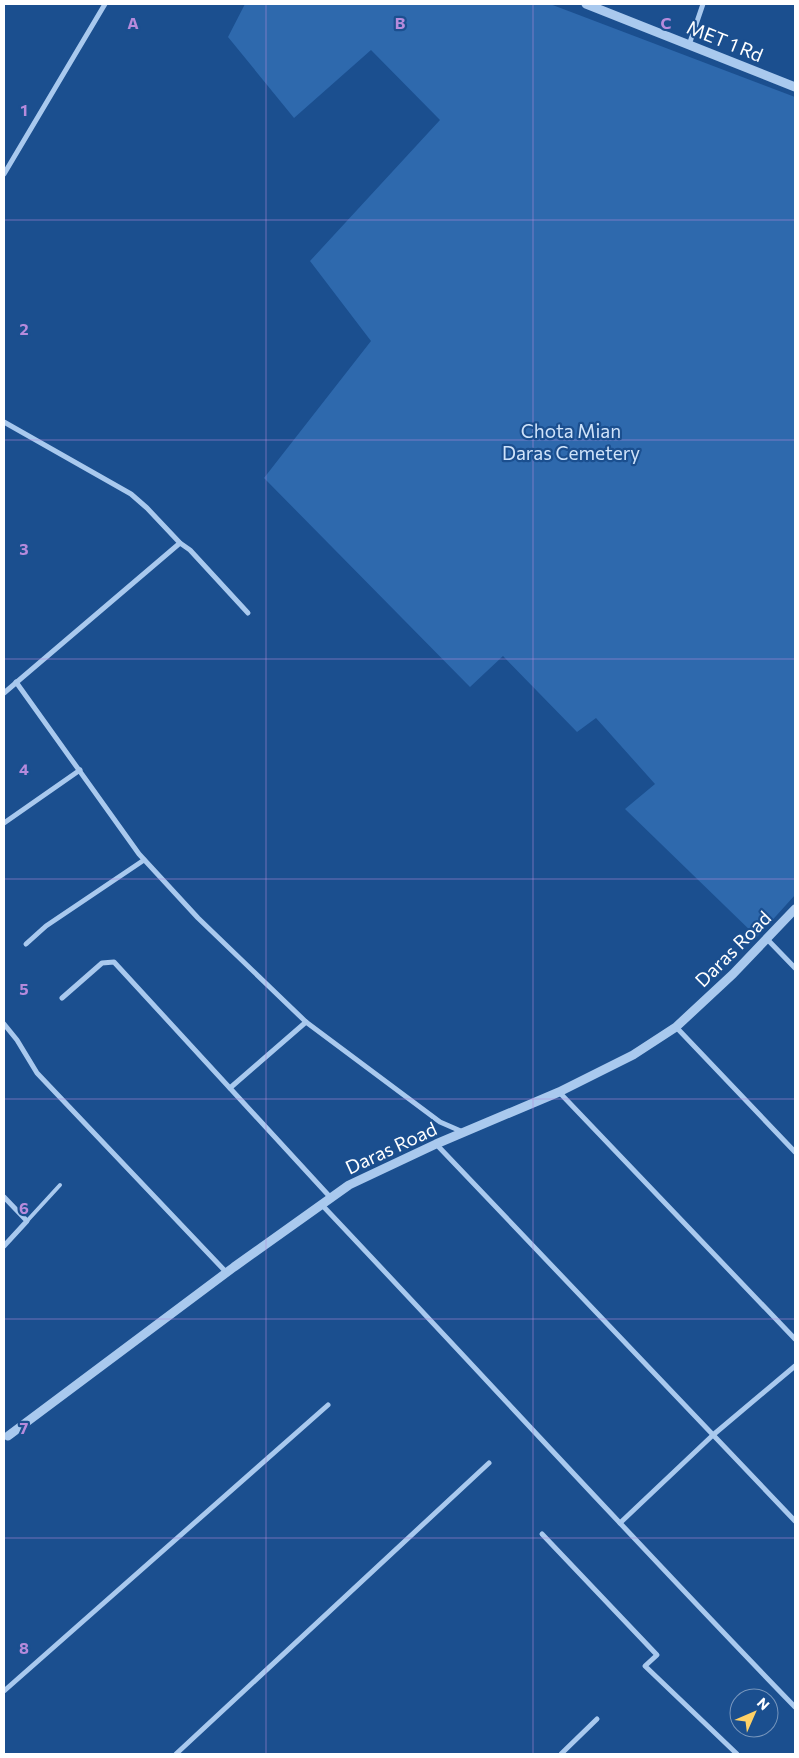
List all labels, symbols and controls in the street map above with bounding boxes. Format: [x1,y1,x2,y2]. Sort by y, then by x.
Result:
text: A [127,13,139,32]
text: B [395,13,406,32]
text: C [661,13,672,32]
street label: MET 1 Rd [684,15,767,66]
text: 1 [20,100,28,119]
text: 2 [19,319,29,338]
park label: Chota Mian Daras Cemetery [502,419,640,464]
text: 3 [19,539,29,558]
text: 4 [19,759,29,778]
street label: Daras Road [690,906,775,991]
text: 5 [19,979,29,998]
street label: Daras Road [342,1116,440,1179]
text: 6 [19,1198,29,1217]
text: 7 [20,1418,29,1437]
text: 8 [19,1638,29,1657]
north arrow [729,1688,779,1738]
text: N [754,1694,773,1713]

